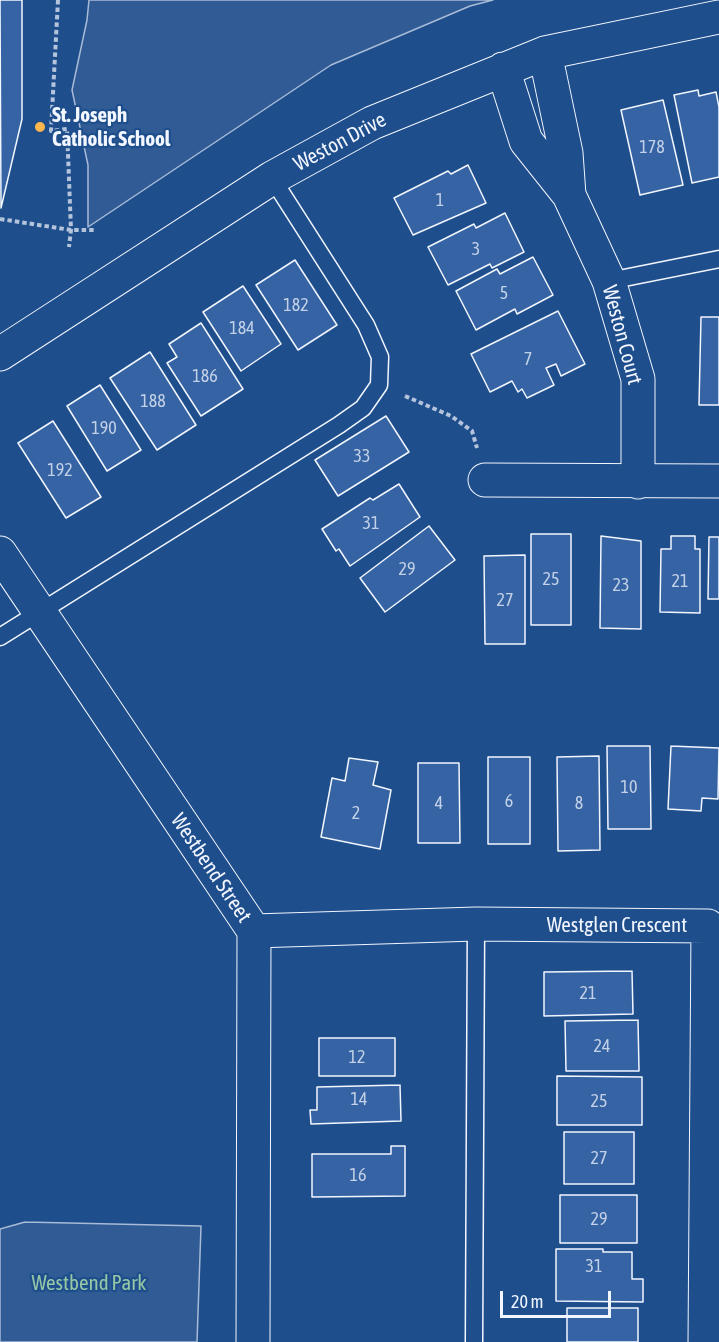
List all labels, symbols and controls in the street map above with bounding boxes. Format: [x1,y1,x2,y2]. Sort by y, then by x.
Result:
place label: St. Joseph Catholic School [52,102,170,152]
street label: Weston Drive [289,107,391,177]
marker: St. Joseph Catholic School [33,120,47,134]
house number: 178 [639,136,665,158]
house number: 1 [436,189,444,211]
house number: 3 [472,238,480,260]
house number: 5 [500,282,508,304]
street label: Weston Court [597,283,647,387]
house number: 182 [283,294,309,316]
house number: 184 [229,317,255,339]
house number: 7 [524,348,532,370]
house number: 186 [192,365,218,387]
house number: 188 [140,390,166,412]
house number: 190 [91,417,117,439]
house number: 33 [354,445,370,467]
house number: 192 [47,459,73,481]
house number: 31 [363,512,379,534]
house number: 29 [399,558,415,580]
house number: 25 [543,568,559,590]
house number: 21 [672,570,688,592]
house number: 23 [613,574,629,596]
house number: 27 [497,589,513,611]
house number: 10 [621,776,637,798]
house number: 6 [505,790,513,812]
house number: 4 [435,792,443,814]
house number: 8 [575,792,583,814]
house number: 2 [352,802,360,824]
street label: Westbend Street [165,809,257,927]
street label: Westglen Crescent [547,912,687,938]
house number: 21 [580,982,596,1004]
house number: 24 [594,1035,610,1057]
house number: 12 [349,1046,365,1068]
house number: 14 [351,1088,367,1110]
house number: 25 [591,1090,607,1112]
house number: 27 [591,1147,607,1169]
house number: 16 [350,1164,366,1186]
house number: 29 [591,1208,607,1230]
house number: 31 [586,1255,602,1277]
park label: Westbend Park [31,1270,147,1296]
scale bar [503,1279,614,1317]
text: 20 m [511,1291,543,1312]

